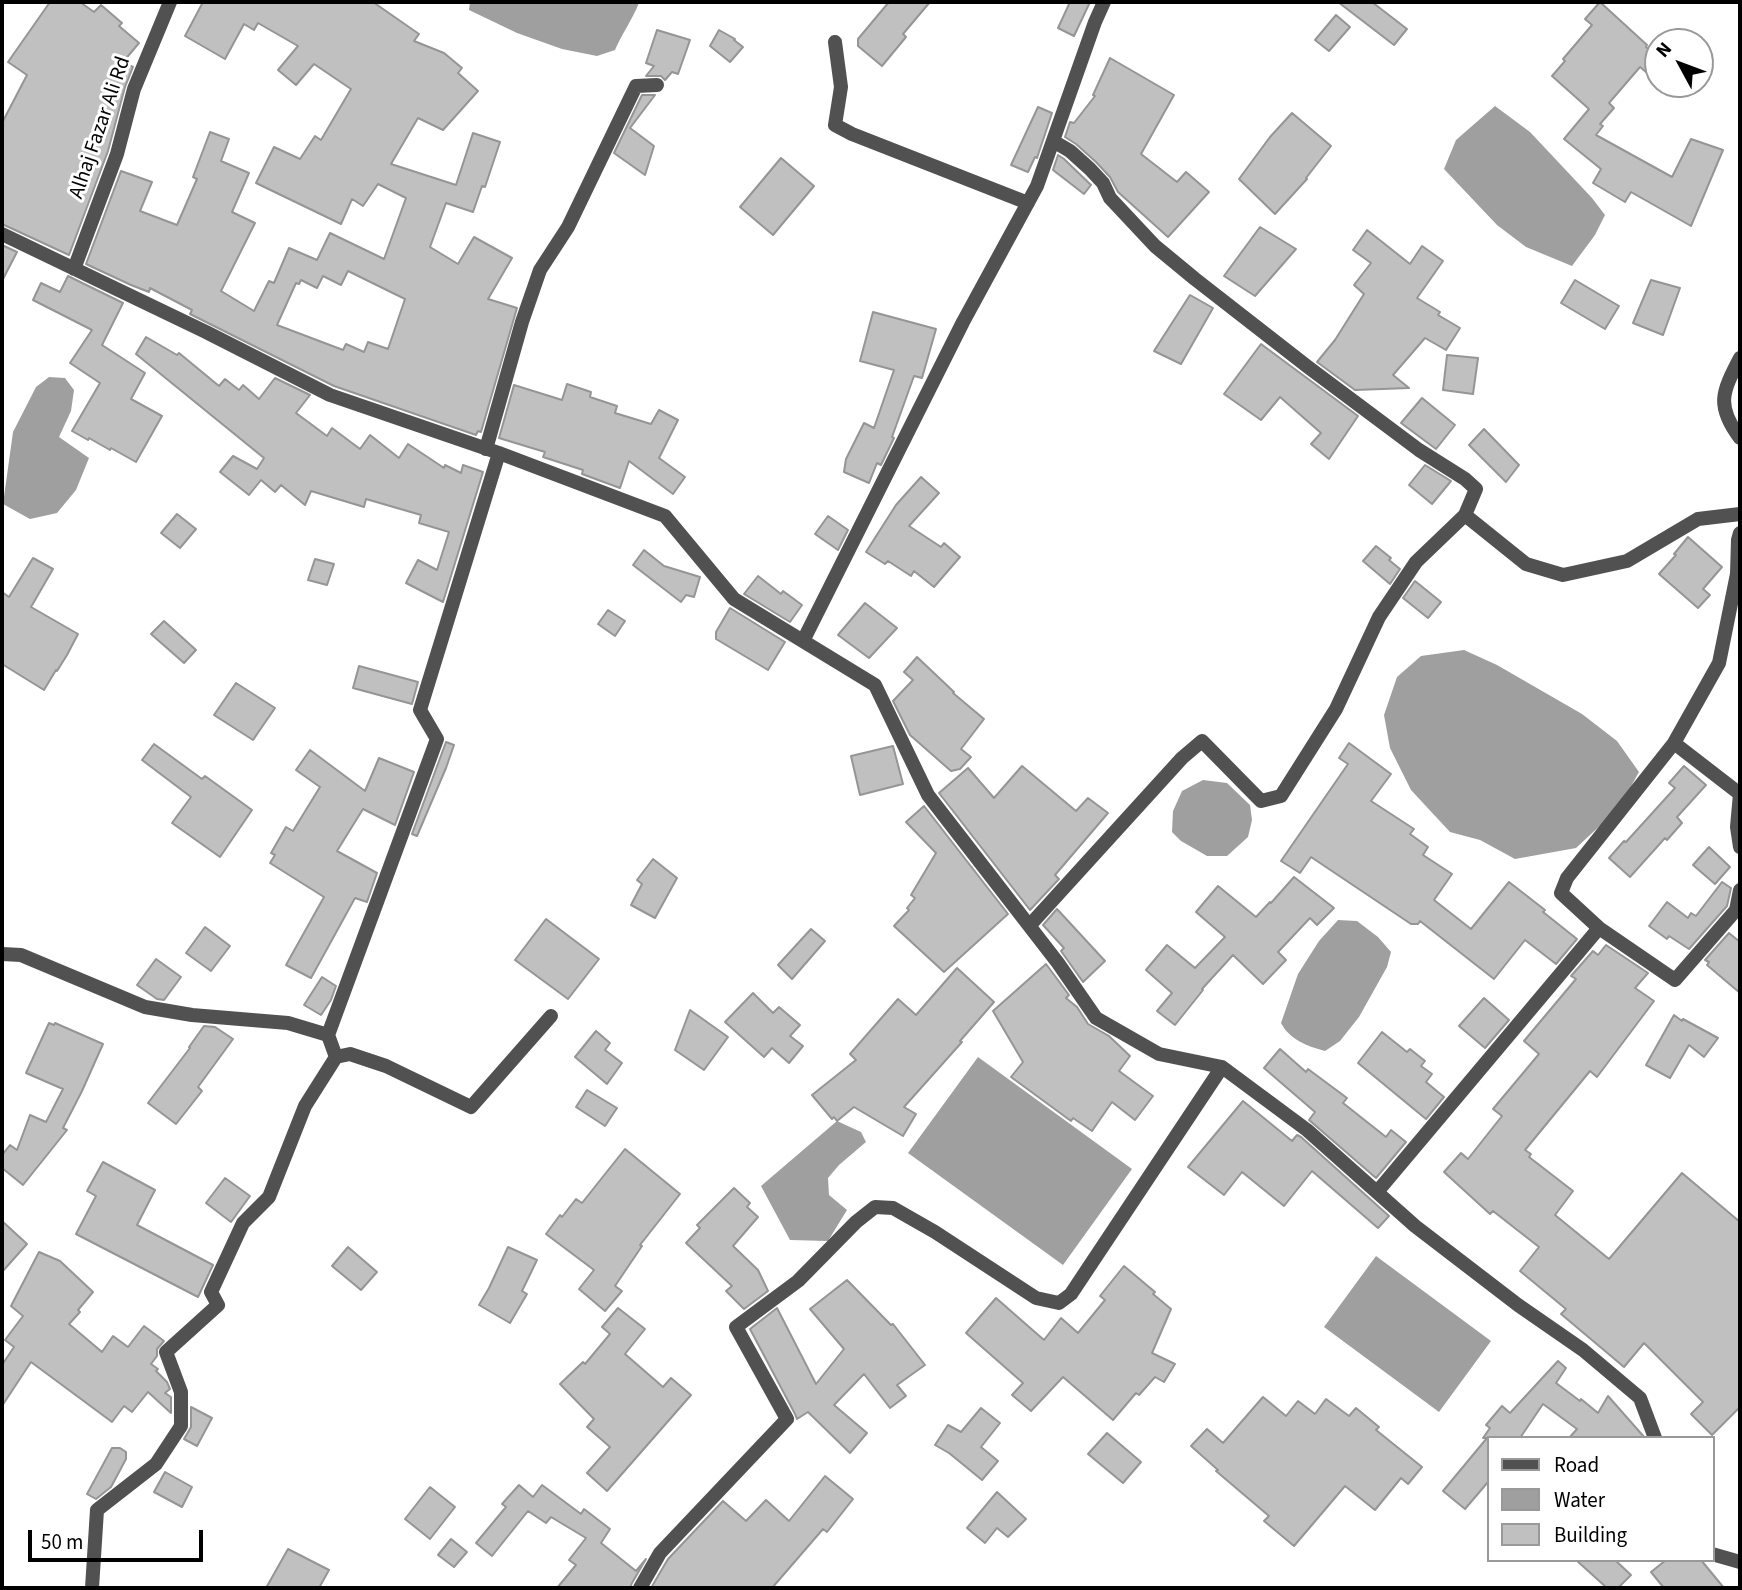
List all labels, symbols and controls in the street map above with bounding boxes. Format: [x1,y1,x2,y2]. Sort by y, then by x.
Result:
north arrow [1644,28,1714,98]
text: N [1650,37,1679,64]
street label: Alhaj Fazar Ali Rd [65,54,137,202]
legend [1486,1436,1714,1562]
text: Road [1554,1450,1599,1480]
text: Water [1554,1485,1605,1515]
scale bar [32,1516,206,1560]
text: Building [1554,1520,1627,1550]
text: 50 m [41,1527,83,1557]

